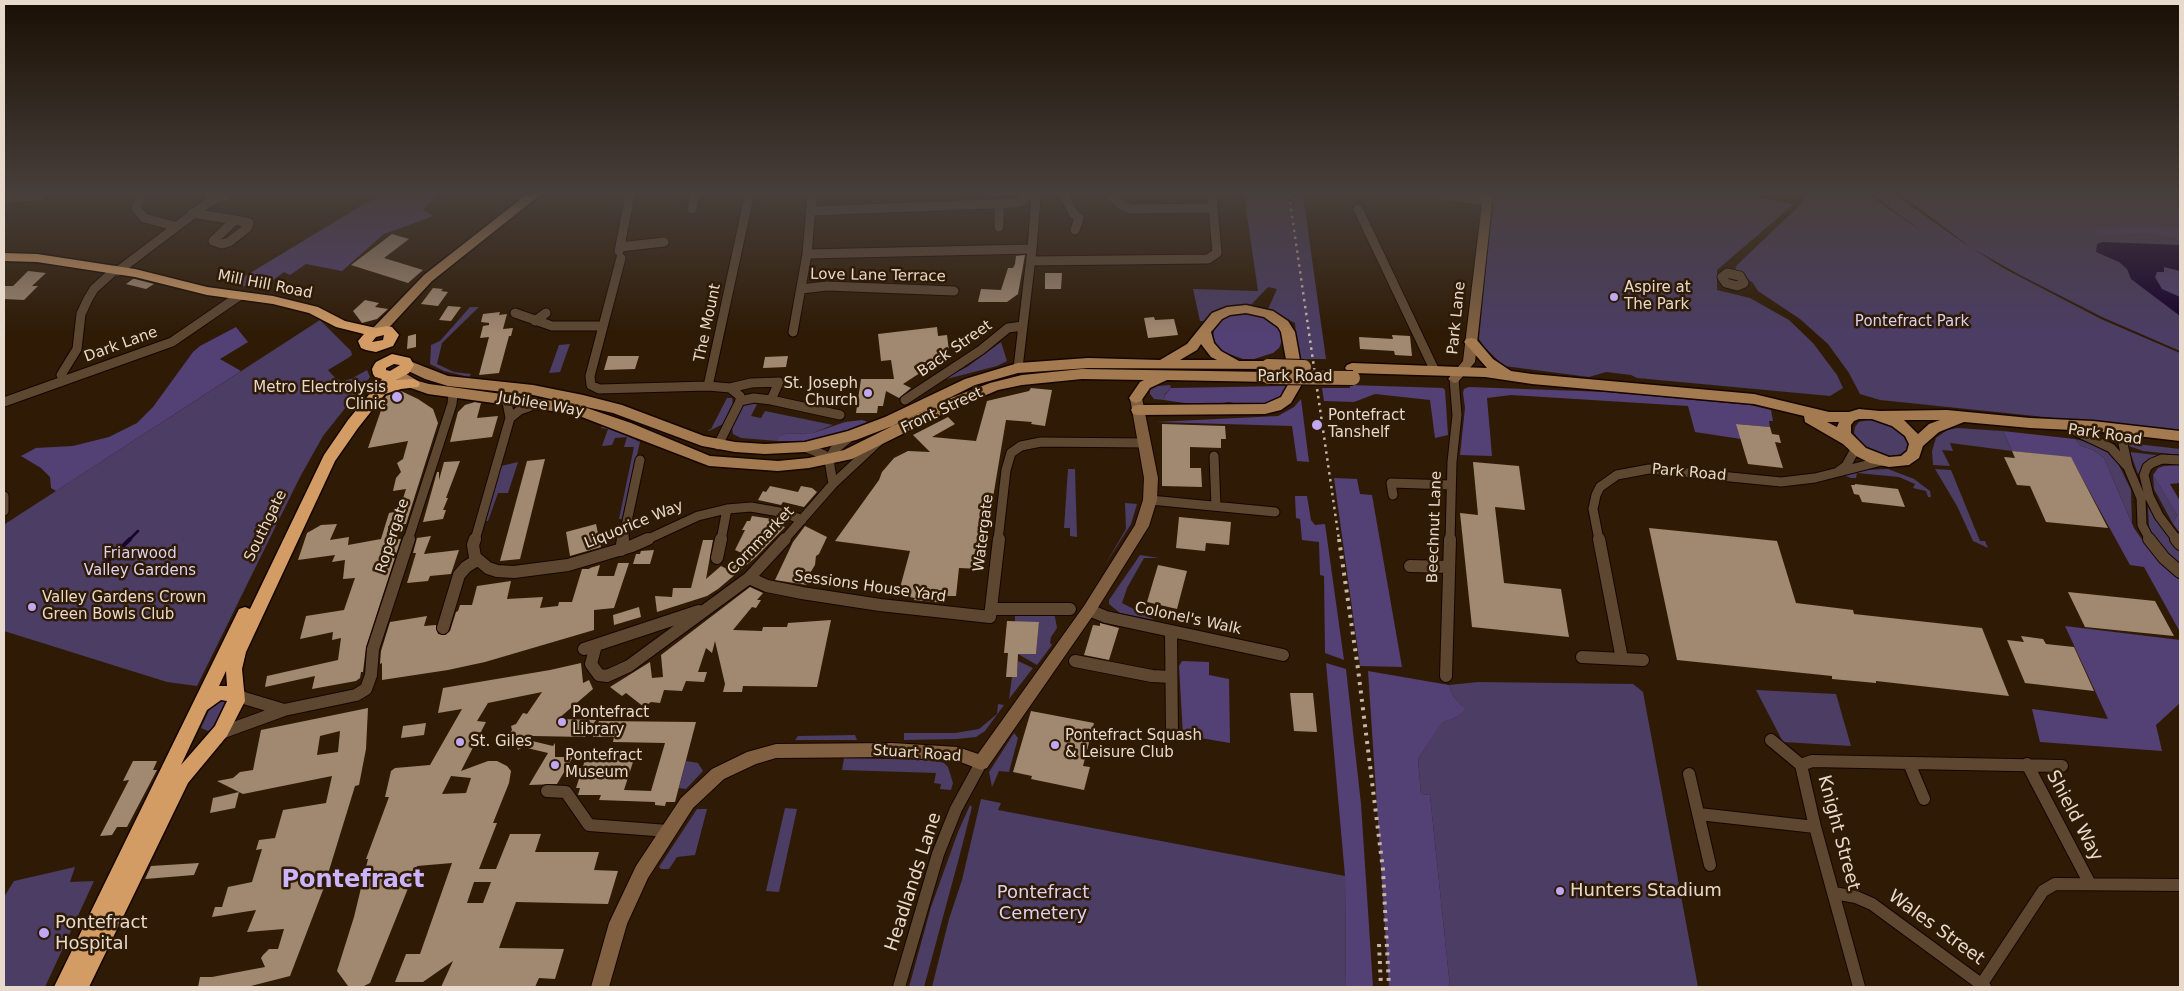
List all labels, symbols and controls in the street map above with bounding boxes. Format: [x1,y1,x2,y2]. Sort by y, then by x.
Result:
street label: Love Lane Terrace [810,266,946,286]
street label: Mill Hill Road [216,267,314,303]
place label: Aspire at The Park [1624,279,1691,314]
street label: Park Lane [1444,281,1470,355]
street label: The Mount [691,282,725,364]
marker: Aspire at The Park [1608,291,1620,303]
park label: Pontefract Park [1855,313,1969,331]
street label: Back Street [914,317,996,381]
street label: Dark Lane [82,323,160,367]
street label: Park Road [1258,368,1332,386]
place label: St. Joseph Church [783,375,858,410]
place label: Metro Electrolysis Clinic [253,379,386,414]
street label: Front Street [898,384,986,438]
marker: St. Joseph Church [862,387,874,399]
street label: Jubilee Way [497,389,585,421]
marker: Metro Electrolysis Clinic [390,390,404,404]
place label: Pontefract Tanshelf [1328,407,1405,442]
marker: Pontefract Tanshelf [1310,418,1324,432]
street label: Park Road [2067,421,2143,449]
street label: Park Road [1651,461,1727,485]
street label: Beechnut Lane [1424,470,1446,584]
street label: Southgate [241,487,291,565]
street label: Watergate [970,493,998,573]
street label: Ropergate [372,496,414,576]
street label: Liquorice Way [582,497,686,553]
street label: Cornmarket [724,503,798,579]
park label: Friarwood Valley Gardens [84,545,196,580]
street label: Sessions House Yard [793,567,947,607]
place label: Valley Gardens Crown Green Bowls Club [42,589,206,624]
street label: Colonel's Walk [1133,599,1243,639]
marker: Valley Gardens Crown Green Bowls Club [26,601,38,613]
place label: Pontefract Library [572,704,649,739]
marker: Pontefract Library [556,716,568,728]
place label: Pontefract Squash & Leisure Club [1065,727,1202,762]
place label: St. Giles [470,733,532,751]
marker: St. Giles [454,736,466,748]
marker: Pontefract Squash & Leisure Club [1049,739,1061,751]
street label: Stuart Road [872,742,962,766]
place label: Pontefract Museum [565,747,642,782]
marker: Pontefract Museum [549,759,561,771]
street label: Shield Way [2041,767,2107,865]
street label: Knight Street [1812,773,1864,893]
street label: Headlands Lane [881,810,947,954]
district label: Pontefract [281,867,425,895]
place label: Hunters Stadium [1570,880,1722,902]
park label: Pontefract Cemetery [997,882,1089,924]
marker: Hunters Stadium [1554,885,1566,897]
street label: Wales Street [1884,886,1988,970]
place label: Pontefract Hospital [55,912,147,954]
marker: Pontefract Hospital [37,926,51,940]

